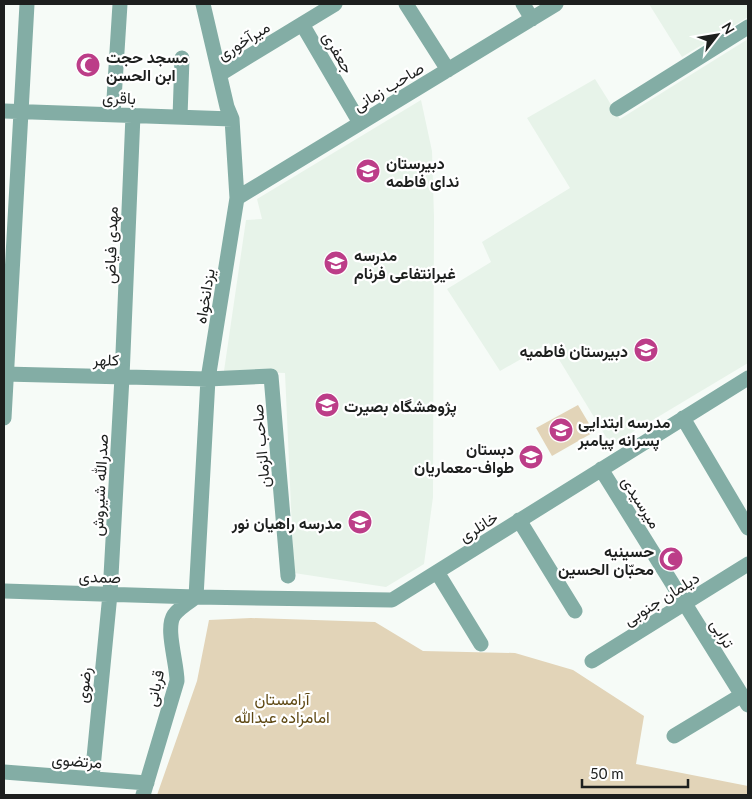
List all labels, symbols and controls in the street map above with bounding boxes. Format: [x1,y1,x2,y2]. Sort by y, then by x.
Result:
north arrow [692,10,742,60]
street label: میرآخوری [213,17,274,65]
text: N [719,19,739,37]
street label: جعفری [318,28,359,78]
place label: مسجد حجت ابن الحسن [106,47,189,85]
mosque icon: مسجد حجت ابن الحسن [75,52,101,78]
street label: صاحب زمانی [349,57,428,116]
street label: باقری [102,87,136,109]
place label: دبیرستان ندای فاطمه [386,153,459,191]
school or university icon: دبیرستان ندای فاطمه [355,158,381,184]
street label: مهدی فیاض [99,206,123,284]
place label: مدرسه غیرانتفاعی فرنام [354,245,456,284]
school or university icon: مدرسه غیرانتفاعی فرنام [323,250,349,276]
street label: یزدانخواه [190,267,220,325]
school or university icon: دبیرستان فاطمیه [633,337,659,363]
place label: دبیرستان فاطمیه [519,341,628,362]
street label: کلهر [92,349,119,371]
school or university icon: پژوهشگاه بصیرت [314,392,340,418]
place label: پژوهشگاه بصیرت [344,396,457,418]
street label: صاحب الزمان [247,403,275,489]
place label: مدرسه ابتدایی پسرانه پیامبر [577,412,671,452]
school or university icon: مدرسه ابتدایی پسرانه پیامبر [548,417,574,443]
street label: صدرالله شیروش [87,433,113,537]
place label: دبستان طواف-معماریان [414,439,514,478]
school or university icon: دبستان طواف-معماریان [518,444,544,470]
street label: میرسیدی [617,472,665,533]
street label: خانلری [455,507,502,547]
school or university icon: مدرسه راهیان نور [347,509,373,535]
place label: مدرسه راهیان نور [231,513,342,534]
place label: حسینیه محبّان الحسین [558,541,654,579]
mosque icon: حسینیه محبّان الحسین [658,546,684,572]
street label: صمدی [78,566,121,588]
street label: دیلمان جنوبی [620,567,703,630]
street label: ترابی [705,615,739,652]
street label: رضوی [72,666,96,704]
street label: قربانی [141,668,169,708]
park label: آرامستان امامزاده عبدالله [234,689,330,728]
street label: مرتضوی [51,749,103,773]
scale bar [582,756,688,788]
text: 50 m [590,764,624,782]

